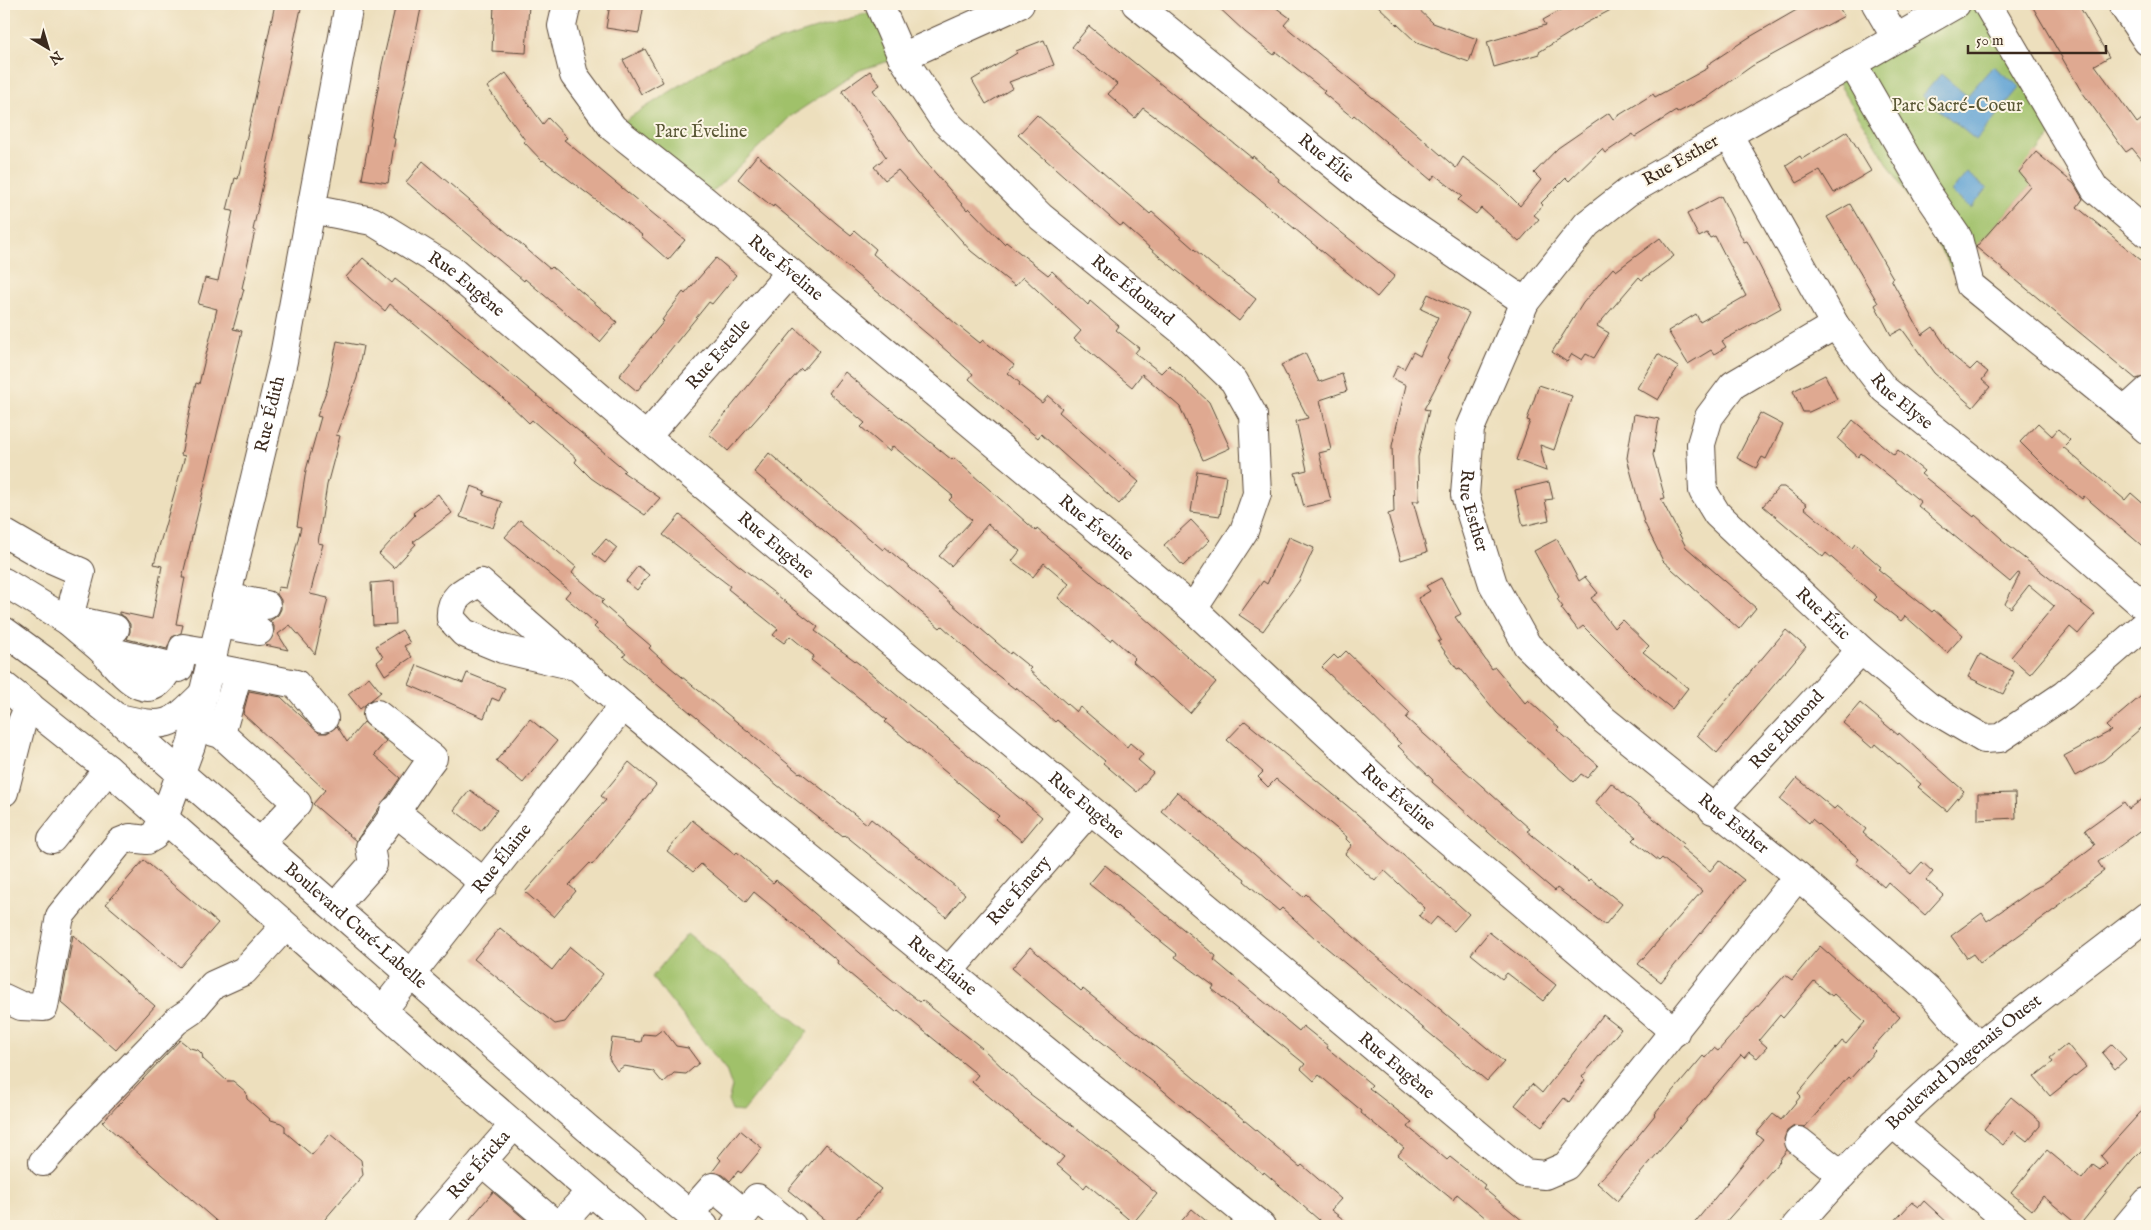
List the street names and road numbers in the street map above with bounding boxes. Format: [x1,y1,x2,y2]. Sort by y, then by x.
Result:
street label: Rue Élie [1293,129,1359,188]
street label: Rue Esther [1639,130,1724,192]
street label: Rue Éveline [743,230,828,306]
street label: Rue Eugène [423,247,510,322]
street label: Rue Édouard [1086,250,1179,331]
street label: Rue Estelle [681,314,756,394]
street label: Rue Elyse [1865,369,1938,435]
street label: Rue Édith [250,373,291,455]
street label: Rue Esther [1453,469,1494,555]
street label: Rue Éveline [1054,490,1138,566]
street label: Rue Eugène [733,507,819,584]
street label: Rue Éric [1791,583,1855,645]
street label: Rue Edmond [1745,685,1830,774]
street label: Rue Éveline [1356,759,1440,836]
street label: Rue Eugène [1043,767,1129,844]
street label: Rue Esther [1693,789,1774,860]
street label: Rue Élaine [468,819,537,898]
street label: Rue Émery [982,851,1056,930]
street label: Boulevard Curé-Labelle [279,858,431,994]
street label: Rue Élaine [903,931,982,1001]
street label: Boulevard Dagenais Ouest [1881,989,2046,1135]
street label: Rue Eugène [1353,1027,1439,1105]
street label: Rue Éricka [443,1125,516,1204]

